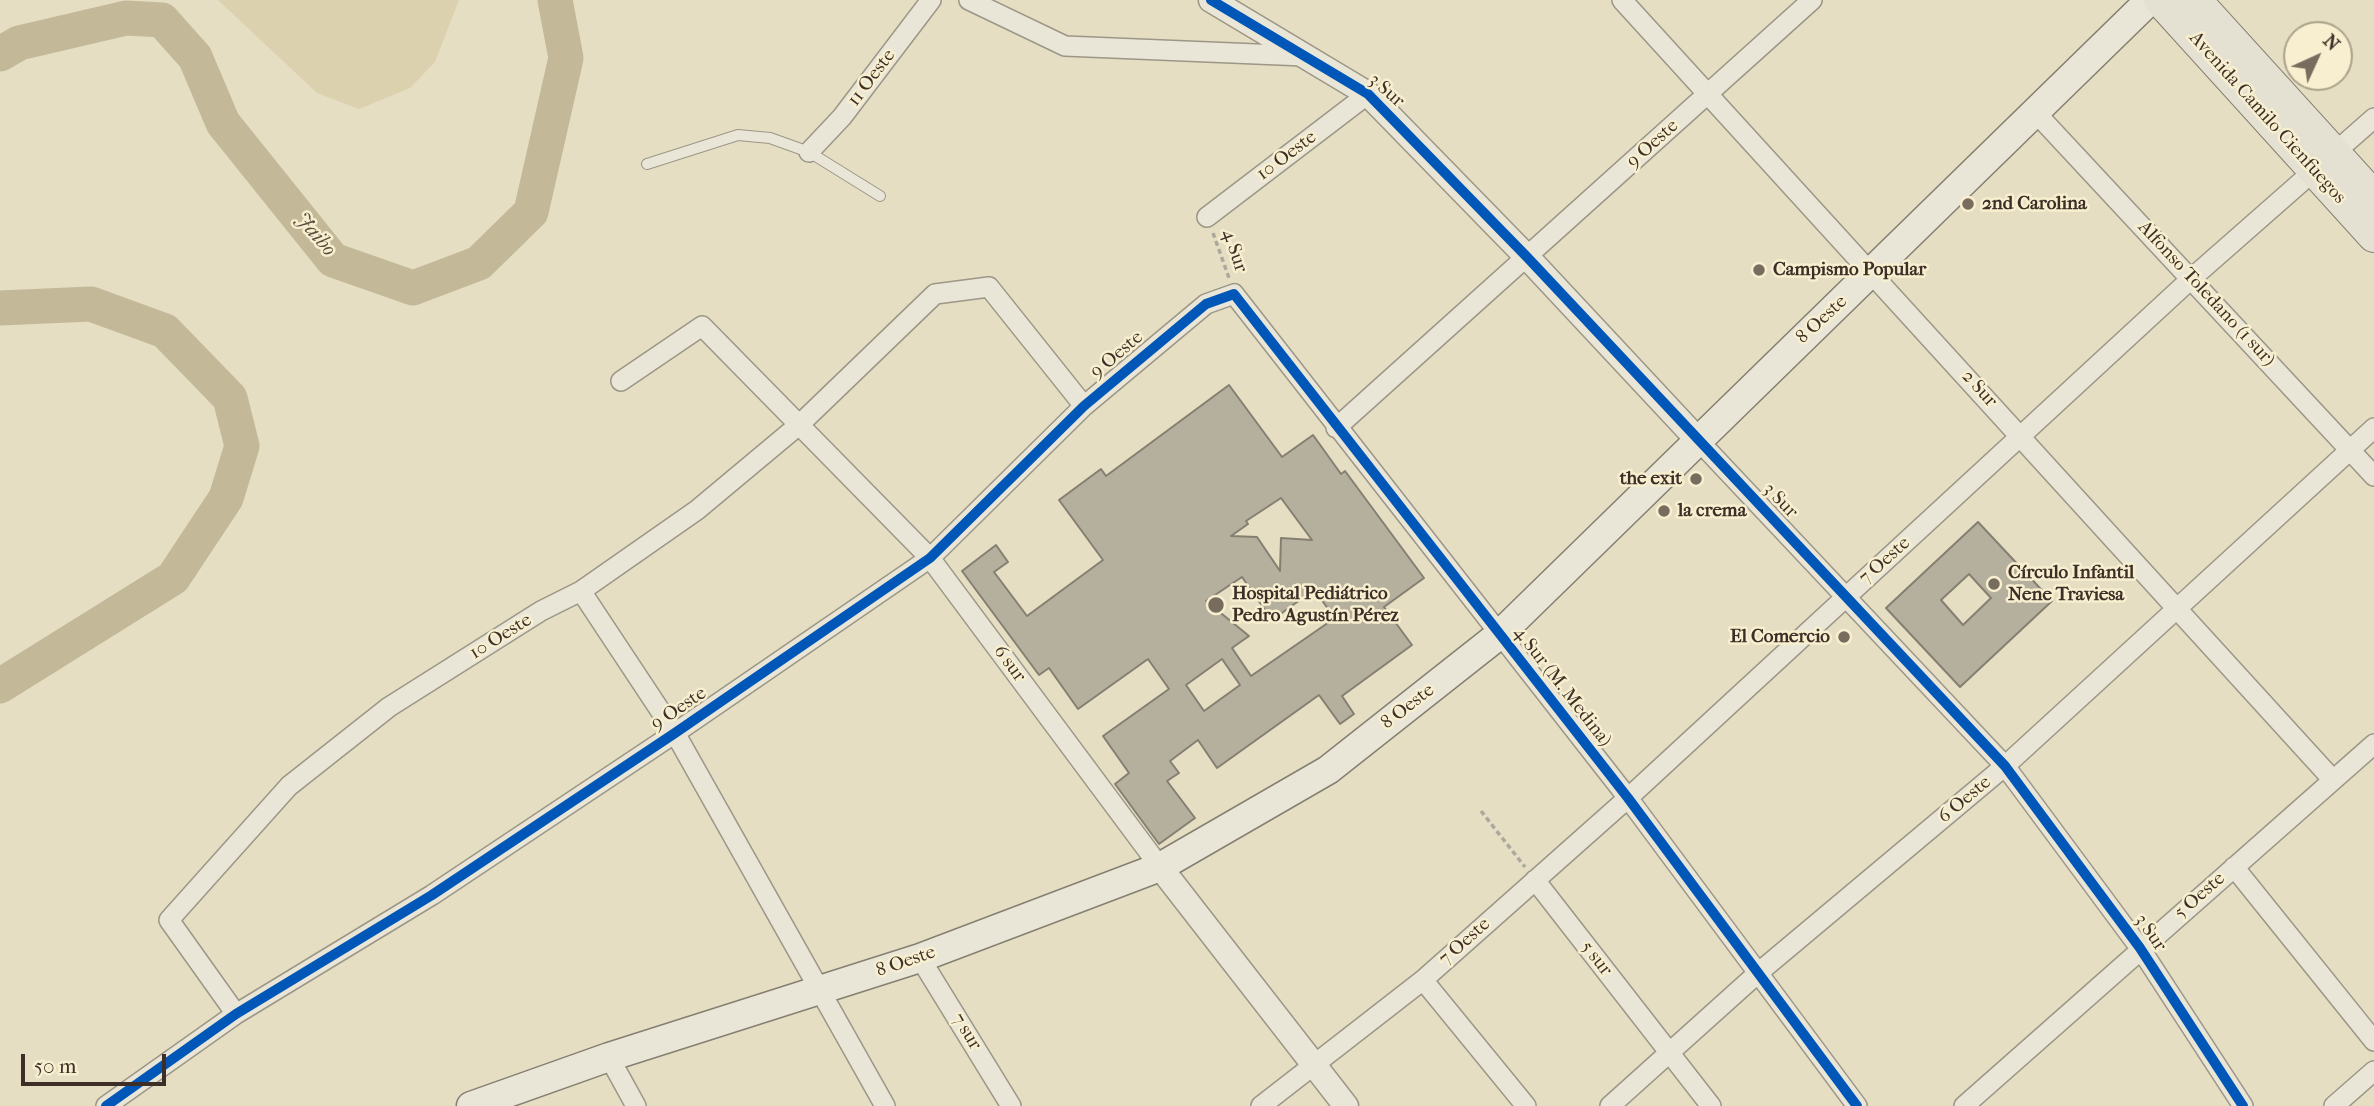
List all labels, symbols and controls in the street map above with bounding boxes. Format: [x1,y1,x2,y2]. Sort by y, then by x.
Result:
north arrow [2283,21,2353,91]
street label: Avenida Camilo Cienfuegos [2184,27,2350,209]
text: N [2319,30,2344,55]
street label: 11 Oeste [843,45,901,111]
street label: 3 Sur [1363,69,1409,113]
street label: 9 Oeste [1622,115,1684,173]
street label: 10 Oeste [1253,126,1321,186]
place label: 2nd Carolina [1982,193,2087,215]
marker: 2nd Carolina [1960,196,1976,212]
water label: Jaibo [289,208,341,262]
street label: Alfonso Toledano (1 sur) [2133,216,2279,372]
street label: 4 Sur [1216,227,1252,275]
place label: Campismo Popular [1773,259,1926,281]
marker: Campismo Popular [1751,262,1767,278]
street label: 8 Oeste [1792,291,1852,349]
street label: 9 Oeste [1086,326,1148,384]
street label: 2 Sur [1956,366,2002,412]
place label: the exit [1620,468,1682,490]
marker: the exit [1688,471,1704,487]
street label: 3 Sur [1758,479,1802,523]
place label: la crema [1678,500,1746,522]
marker: la crema [1656,503,1672,519]
street label: 7 Oeste [1855,532,1915,590]
place label: Círculo Infantil Nene Traviesa [2008,562,2134,606]
marker: Círculo Infantil Nene Traviesa [1986,576,2002,592]
place label: Hospital Pediátrico Pedro Agustín Pérez [1232,583,1399,627]
marker: Hospital Pediátrico Pedro Agustín Pérez [1206,595,1226,615]
street label: 10 Oeste [466,609,536,665]
street label: 4 Sur (M. Medina) [1508,622,1616,752]
place label: El Comercio [1730,626,1830,648]
marker: El Comercio [1836,629,1852,645]
street label: 6 sur [988,641,1030,687]
street label: 8 Oeste [1377,679,1439,735]
street label: 9 Oeste [647,682,711,736]
street label: 6 Oeste [1934,771,1996,829]
street label: 5 Oeste [2170,868,2230,924]
street label: 3 Sur [2129,910,2171,956]
street label: 7 Oeste [1435,913,1495,971]
street label: 5 sur [1575,937,1617,981]
street label: 8 Oeste [873,941,939,983]
street label: 7 sur [946,1009,986,1055]
scale bar [24,1040,170,1084]
text: 50 m [34,1054,77,1078]

